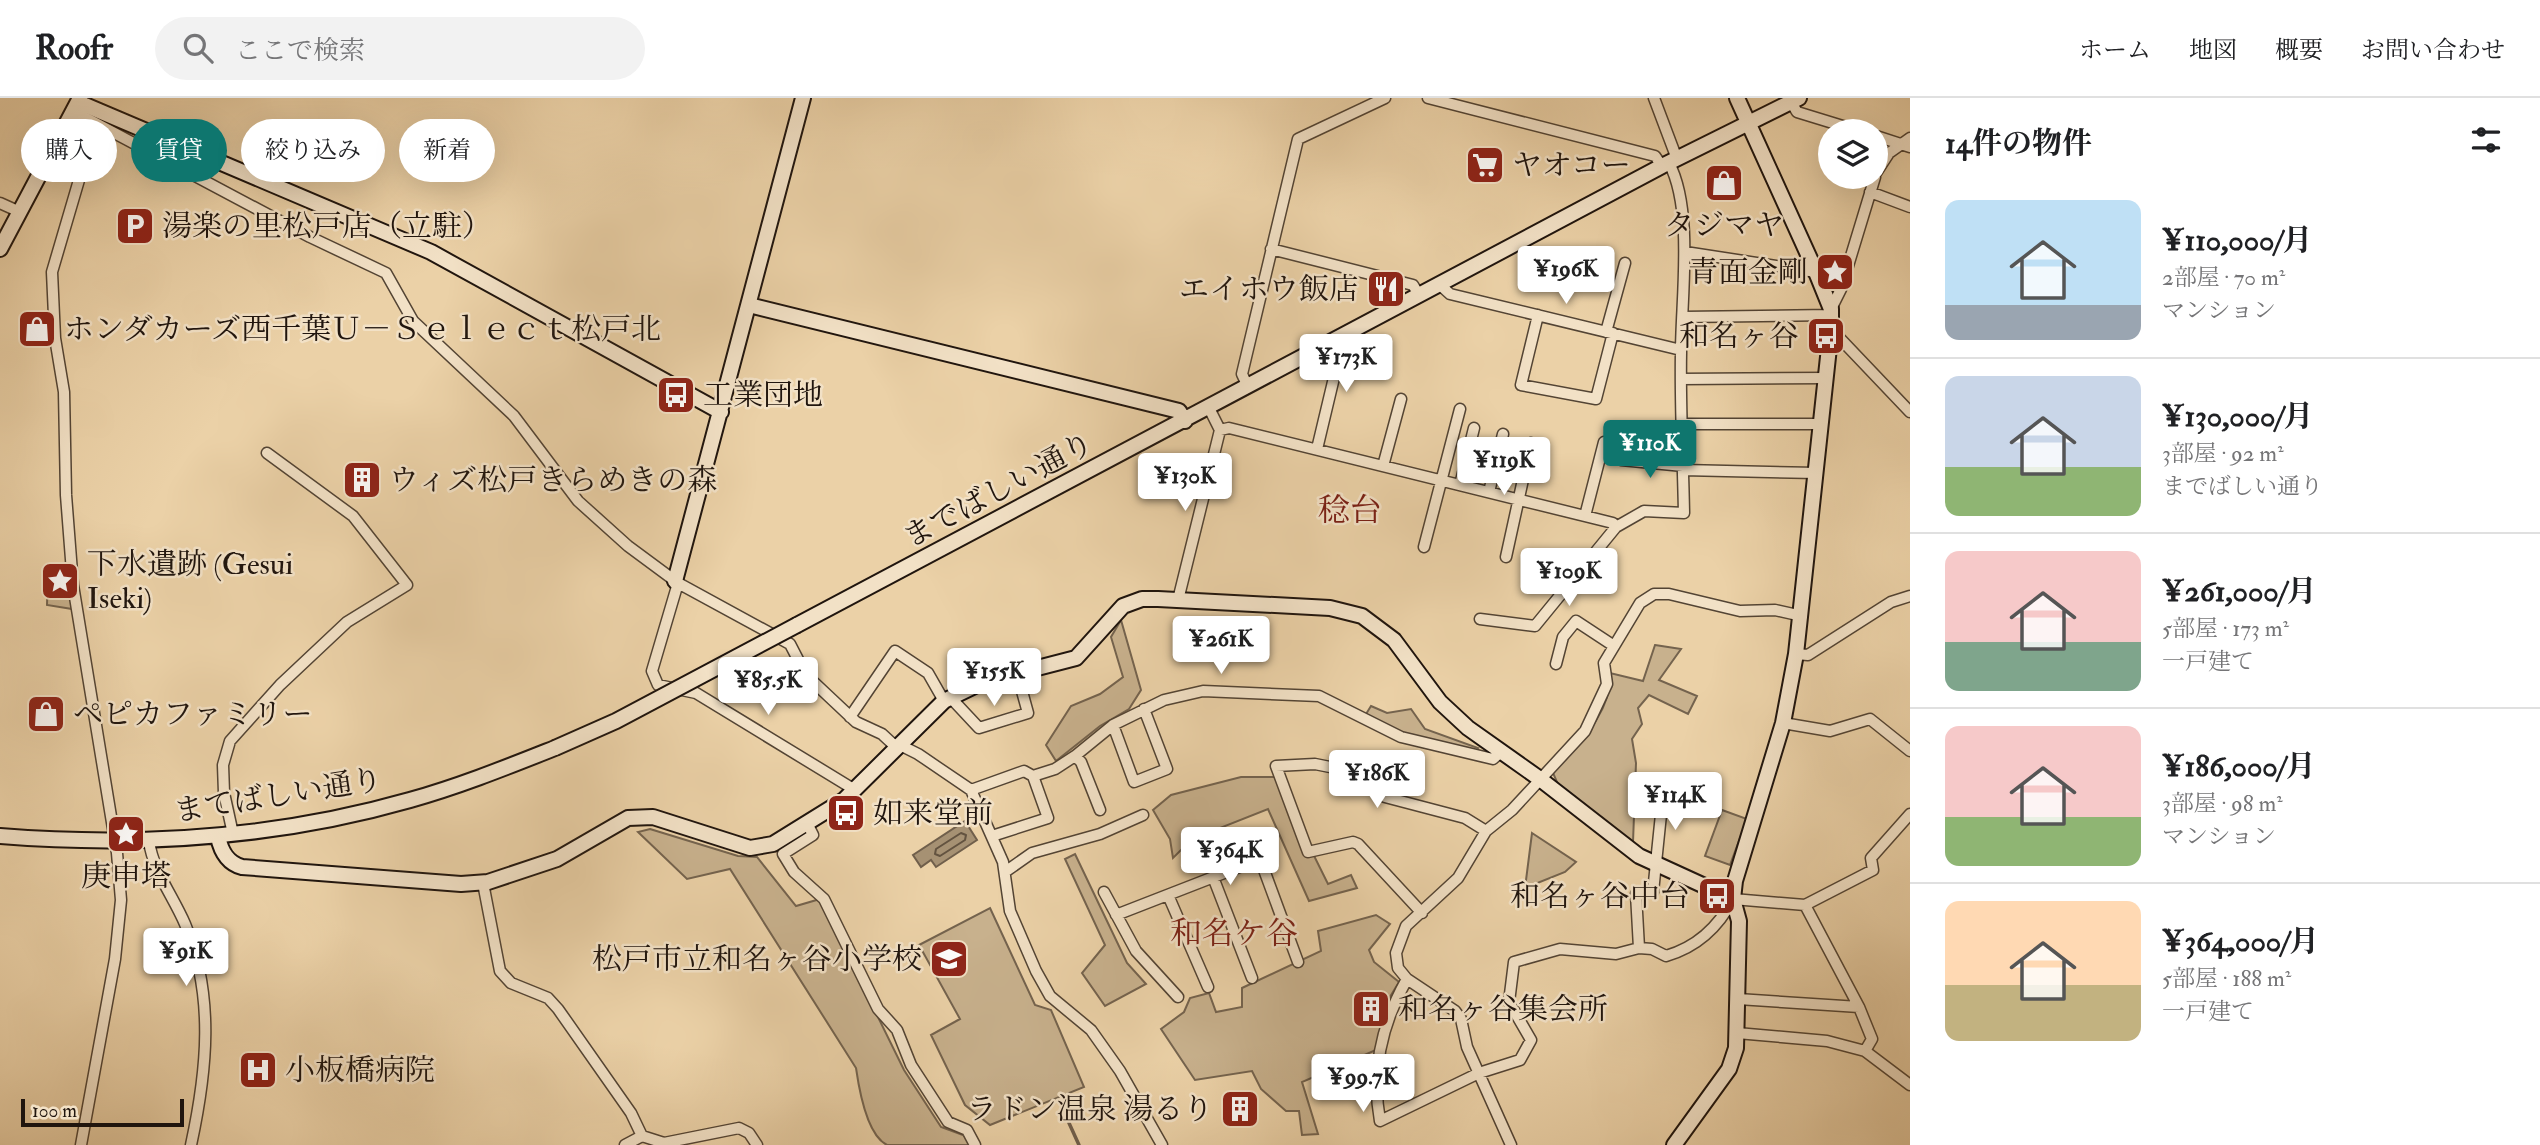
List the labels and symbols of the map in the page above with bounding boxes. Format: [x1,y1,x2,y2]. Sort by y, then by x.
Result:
supermarket icon: ヤオコー [1464,144,1506,186]
place label: ヤオコー [1512,147,1631,184]
shop icon: タジマヤ [1703,162,1745,204]
parking icon: 湯楽の里松戸店（立駐） [114,205,156,247]
place label: タジマヤ [1664,207,1784,244]
place label: 湯楽の里松戸店（立駐） [162,208,492,245]
pin: ¥196K [1517,246,1615,306]
place icon: 青面金剛 [1814,251,1856,293]
place label: 青面金剛 [1688,254,1808,291]
restaurant icon: エイホウ飯店 [1365,268,1407,310]
place label: エイホウ飯店 [1179,271,1359,308]
shop icon: ホンダカーズ西千葉Ｕ－Ｓｅｌｅｃｔ松戸北 [16,308,58,350]
place label: ホンダカーズ西千葉Ｕ－Ｓｅｌｅｃｔ松戸北 [64,311,661,348]
bus stop icon: 和名ヶ谷 [1805,315,1847,357]
place label: 和名ヶ谷 [1679,318,1799,355]
pin: ¥173K [1297,334,1395,394]
bus stop icon: 工業団地 [655,374,697,416]
place label: 工業団地 [703,377,823,414]
pin: ¥110K [1601,420,1699,480]
street label: までばしい通り [897,425,1100,556]
pin: ¥119K [1455,438,1553,497]
pin: ¥130K [1136,454,1234,513]
building icon: ウィズ松戸きらめきの森 [341,459,383,501]
place label: ウィズ松戸きらめきの森 [389,462,717,499]
district label: 稔台 [1318,491,1382,531]
place label: 下水遺跡 (Gesui Iseki) [87,546,293,617]
pin: ¥109K [1520,548,1618,608]
place icon: 下水遺跡 (Gesui Iseki) [39,560,81,602]
pin: ¥261K [1172,616,1270,676]
pin: ¥155K [945,648,1043,708]
pin: ¥85.5K [711,658,825,717]
shop icon: ペピカファミリー [25,693,67,735]
place label: ペピカファミリー [73,696,312,733]
pin: ¥186K [1328,750,1426,810]
street label: まてばしい通り [171,761,385,830]
pin: ¥114K [1626,772,1724,832]
bus stop icon: 如来堂前 [825,792,867,834]
place label: 如来堂前 [873,795,993,832]
place icon: 庚申塔 [105,813,147,855]
pin: ¥364K [1181,828,1279,887]
place label: 庚申塔 [81,858,171,895]
bus stop icon: 和名ヶ谷中台 [1696,875,1738,917]
place label: 和名ヶ谷中台 [1510,878,1690,915]
district label: 和名ケ谷 [1170,914,1298,954]
pin: ¥91K [145,928,227,988]
school or university icon: 松戸市立和名ヶ谷小学校 [928,938,970,980]
place label: 松戸市立和名ヶ谷小学校 [592,941,922,978]
building icon: 和名ヶ谷集会所 [1350,988,1392,1030]
place label: 和名ヶ谷集会所 [1398,991,1608,1028]
hospital icon: 小板橋病院 [237,1049,279,1091]
place label: 小板橋病院 [285,1052,435,1089]
pin: ¥99.7K [1306,1054,1420,1114]
building icon: ラドン温泉 湯るり [1219,1088,1261,1130]
place label: ラドン温泉 湯るり [967,1091,1213,1128]
scale bar [21,1096,184,1128]

